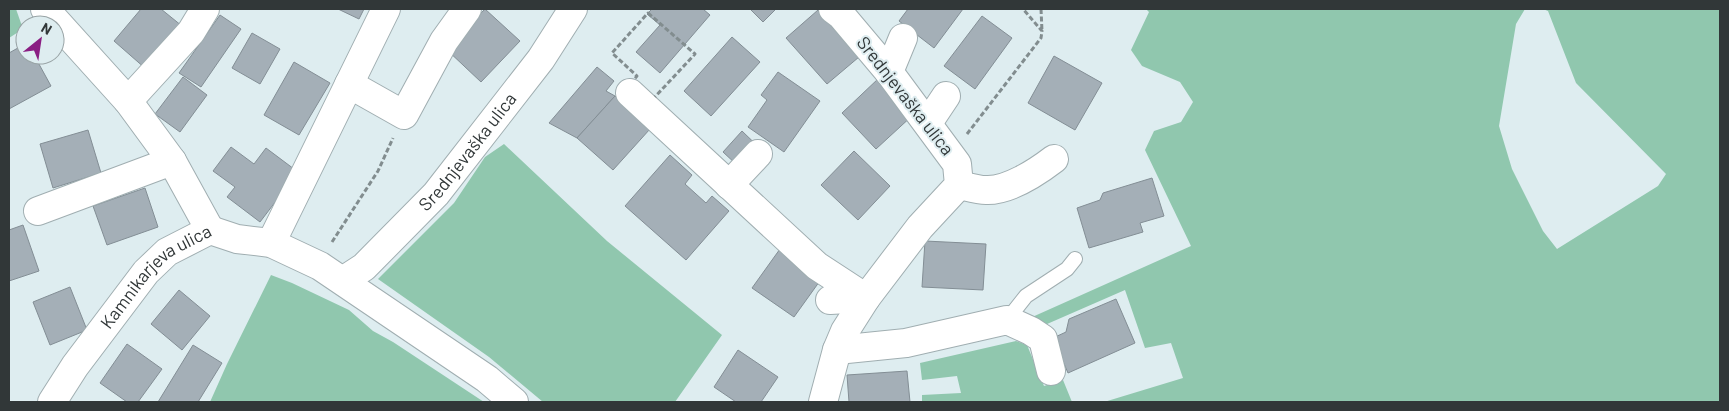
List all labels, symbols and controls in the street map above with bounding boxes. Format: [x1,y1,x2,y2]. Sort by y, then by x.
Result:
north arrow [15,15,65,65]
text: N [38,19,55,38]
street label: Srednjevaška ulica [853,32,959,159]
street label: Srednjevaška ulica [414,88,521,215]
street label: Kamnikarjeva ulica [95,219,215,333]

